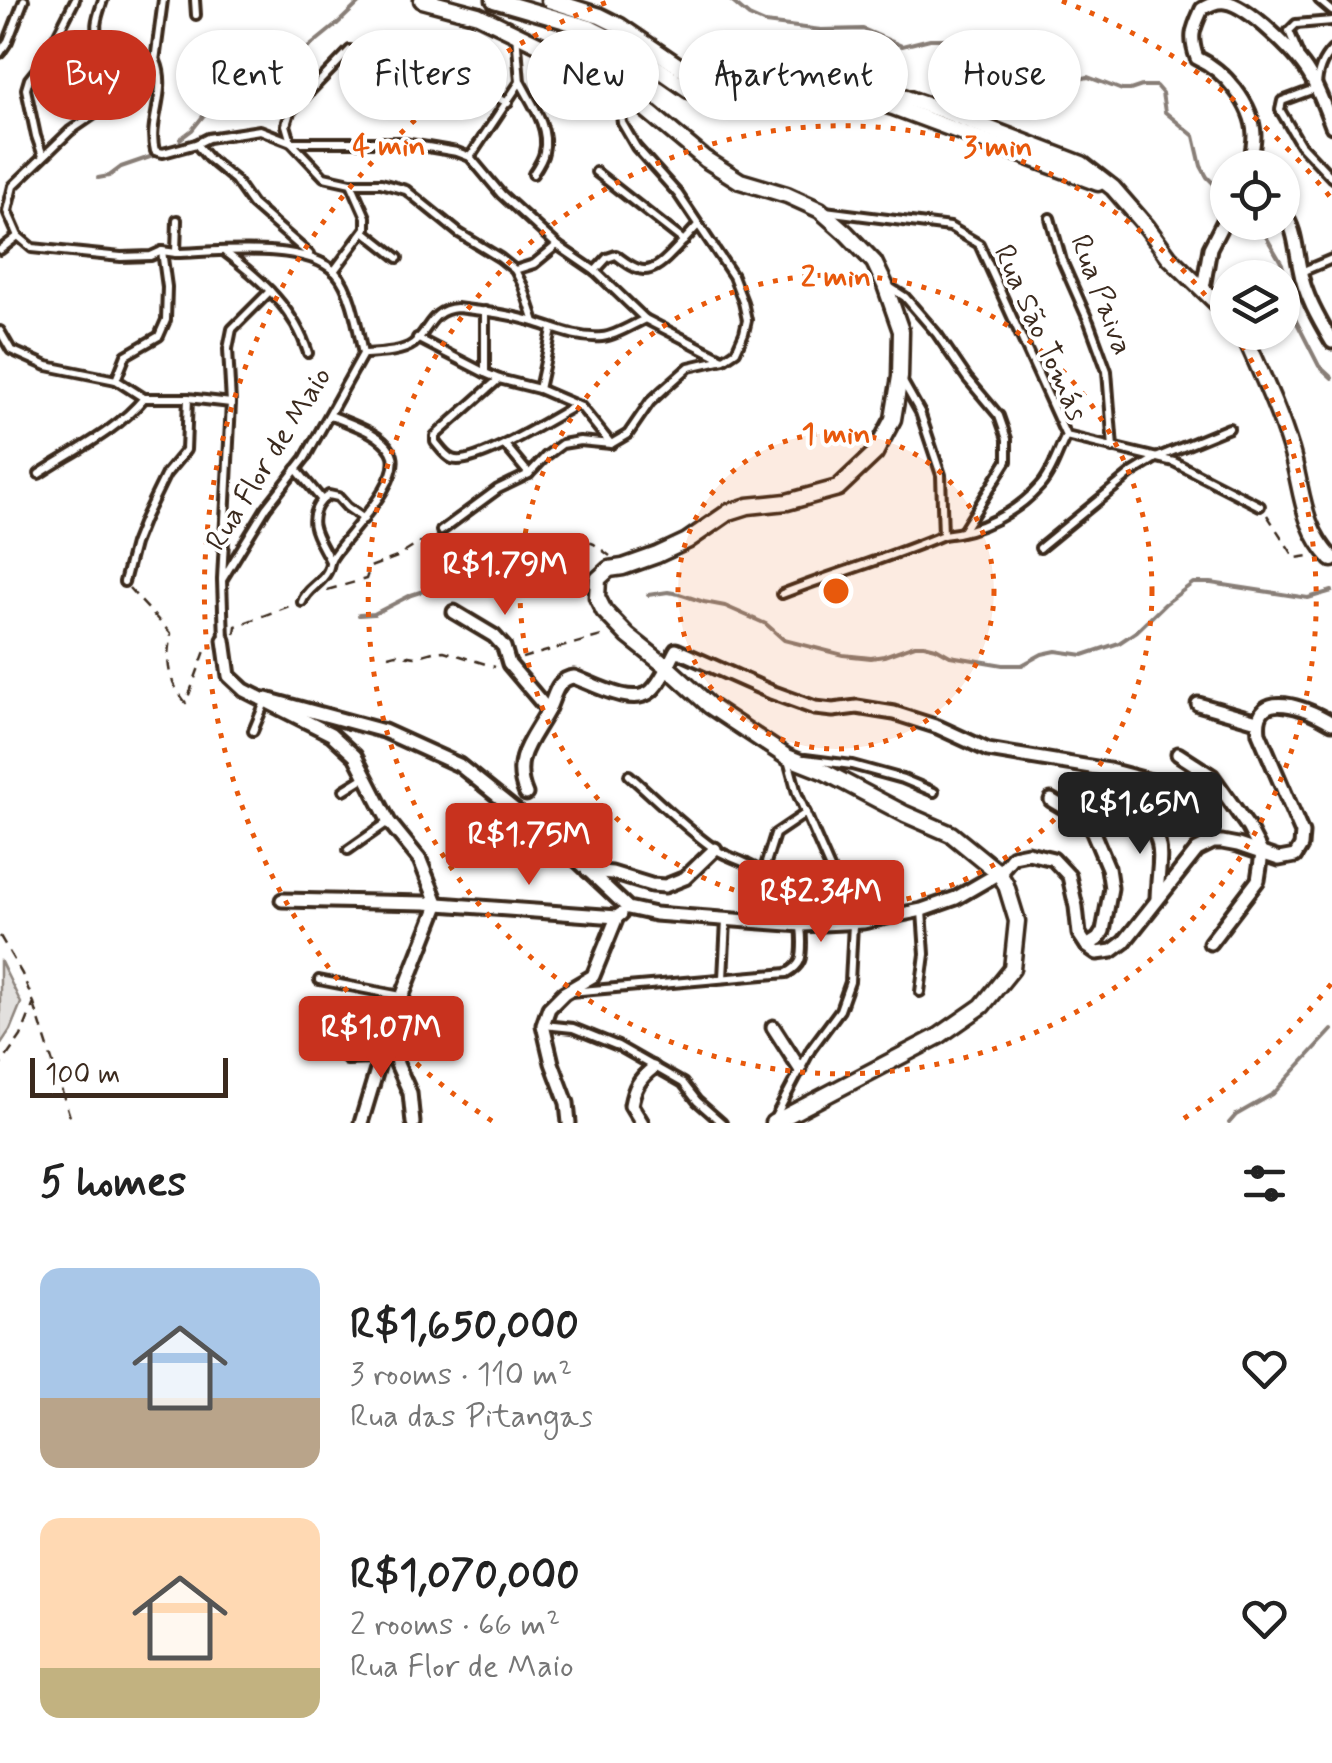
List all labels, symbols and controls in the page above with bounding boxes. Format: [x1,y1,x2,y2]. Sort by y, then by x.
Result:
chip: Buy [30,30,156,120]
chip: Rent [176,30,319,120]
chip: Filters [339,30,507,120]
chip: New [527,30,659,120]
chip: Apartment [679,30,908,120]
chip: House [928,30,1081,120]
text: 4 min [352,127,426,166]
text: 3 min [963,128,1033,167]
map controls [1210,150,1300,350]
button: locate [1210,150,1300,240]
street label: Rua Paiva [1060,229,1142,361]
street label: Rua São Tomás [984,239,1096,427]
text: 2 min [801,258,871,297]
button: layers [1210,260,1300,350]
street label: Rua Flor de Maio [197,360,341,558]
text: 1 min [801,415,871,454]
pin: R$1.79M [413,533,597,618]
text: R$1.79M [442,544,568,586]
centre of rings [818,573,854,609]
pin: R$1.65M [1048,772,1232,857]
text: R$1.65M [1080,783,1200,825]
pin: R$1.75M [437,803,621,888]
text: R$1.75M [467,814,591,856]
pin: R$2.34M [729,860,913,945]
text: R$2.34M [760,871,882,913]
pin: R$1.07M [289,996,473,1081]
text: R$1.07M [321,1007,441,1049]
scale bar [30,1053,228,1098]
text: 100 m [45,1057,120,1094]
text: 5 homes [40,1156,186,1211]
icon: filters [1237,1156,1292,1211]
text: R$1,650,000 [350,1299,579,1354]
icon: home [120,1308,240,1428]
icon: heart [1237,1341,1292,1396]
text: 3 rooms · 110 m² [350,1354,572,1396]
text: Rua das Pitangas [350,1396,593,1438]
text: R$1,070,000 [350,1549,580,1604]
icon: home [120,1558,240,1678]
icon: heart [1237,1591,1292,1646]
text: 2 rooms · 66 m² [350,1604,560,1646]
text: Rua Flor de Maio [350,1646,574,1688]

